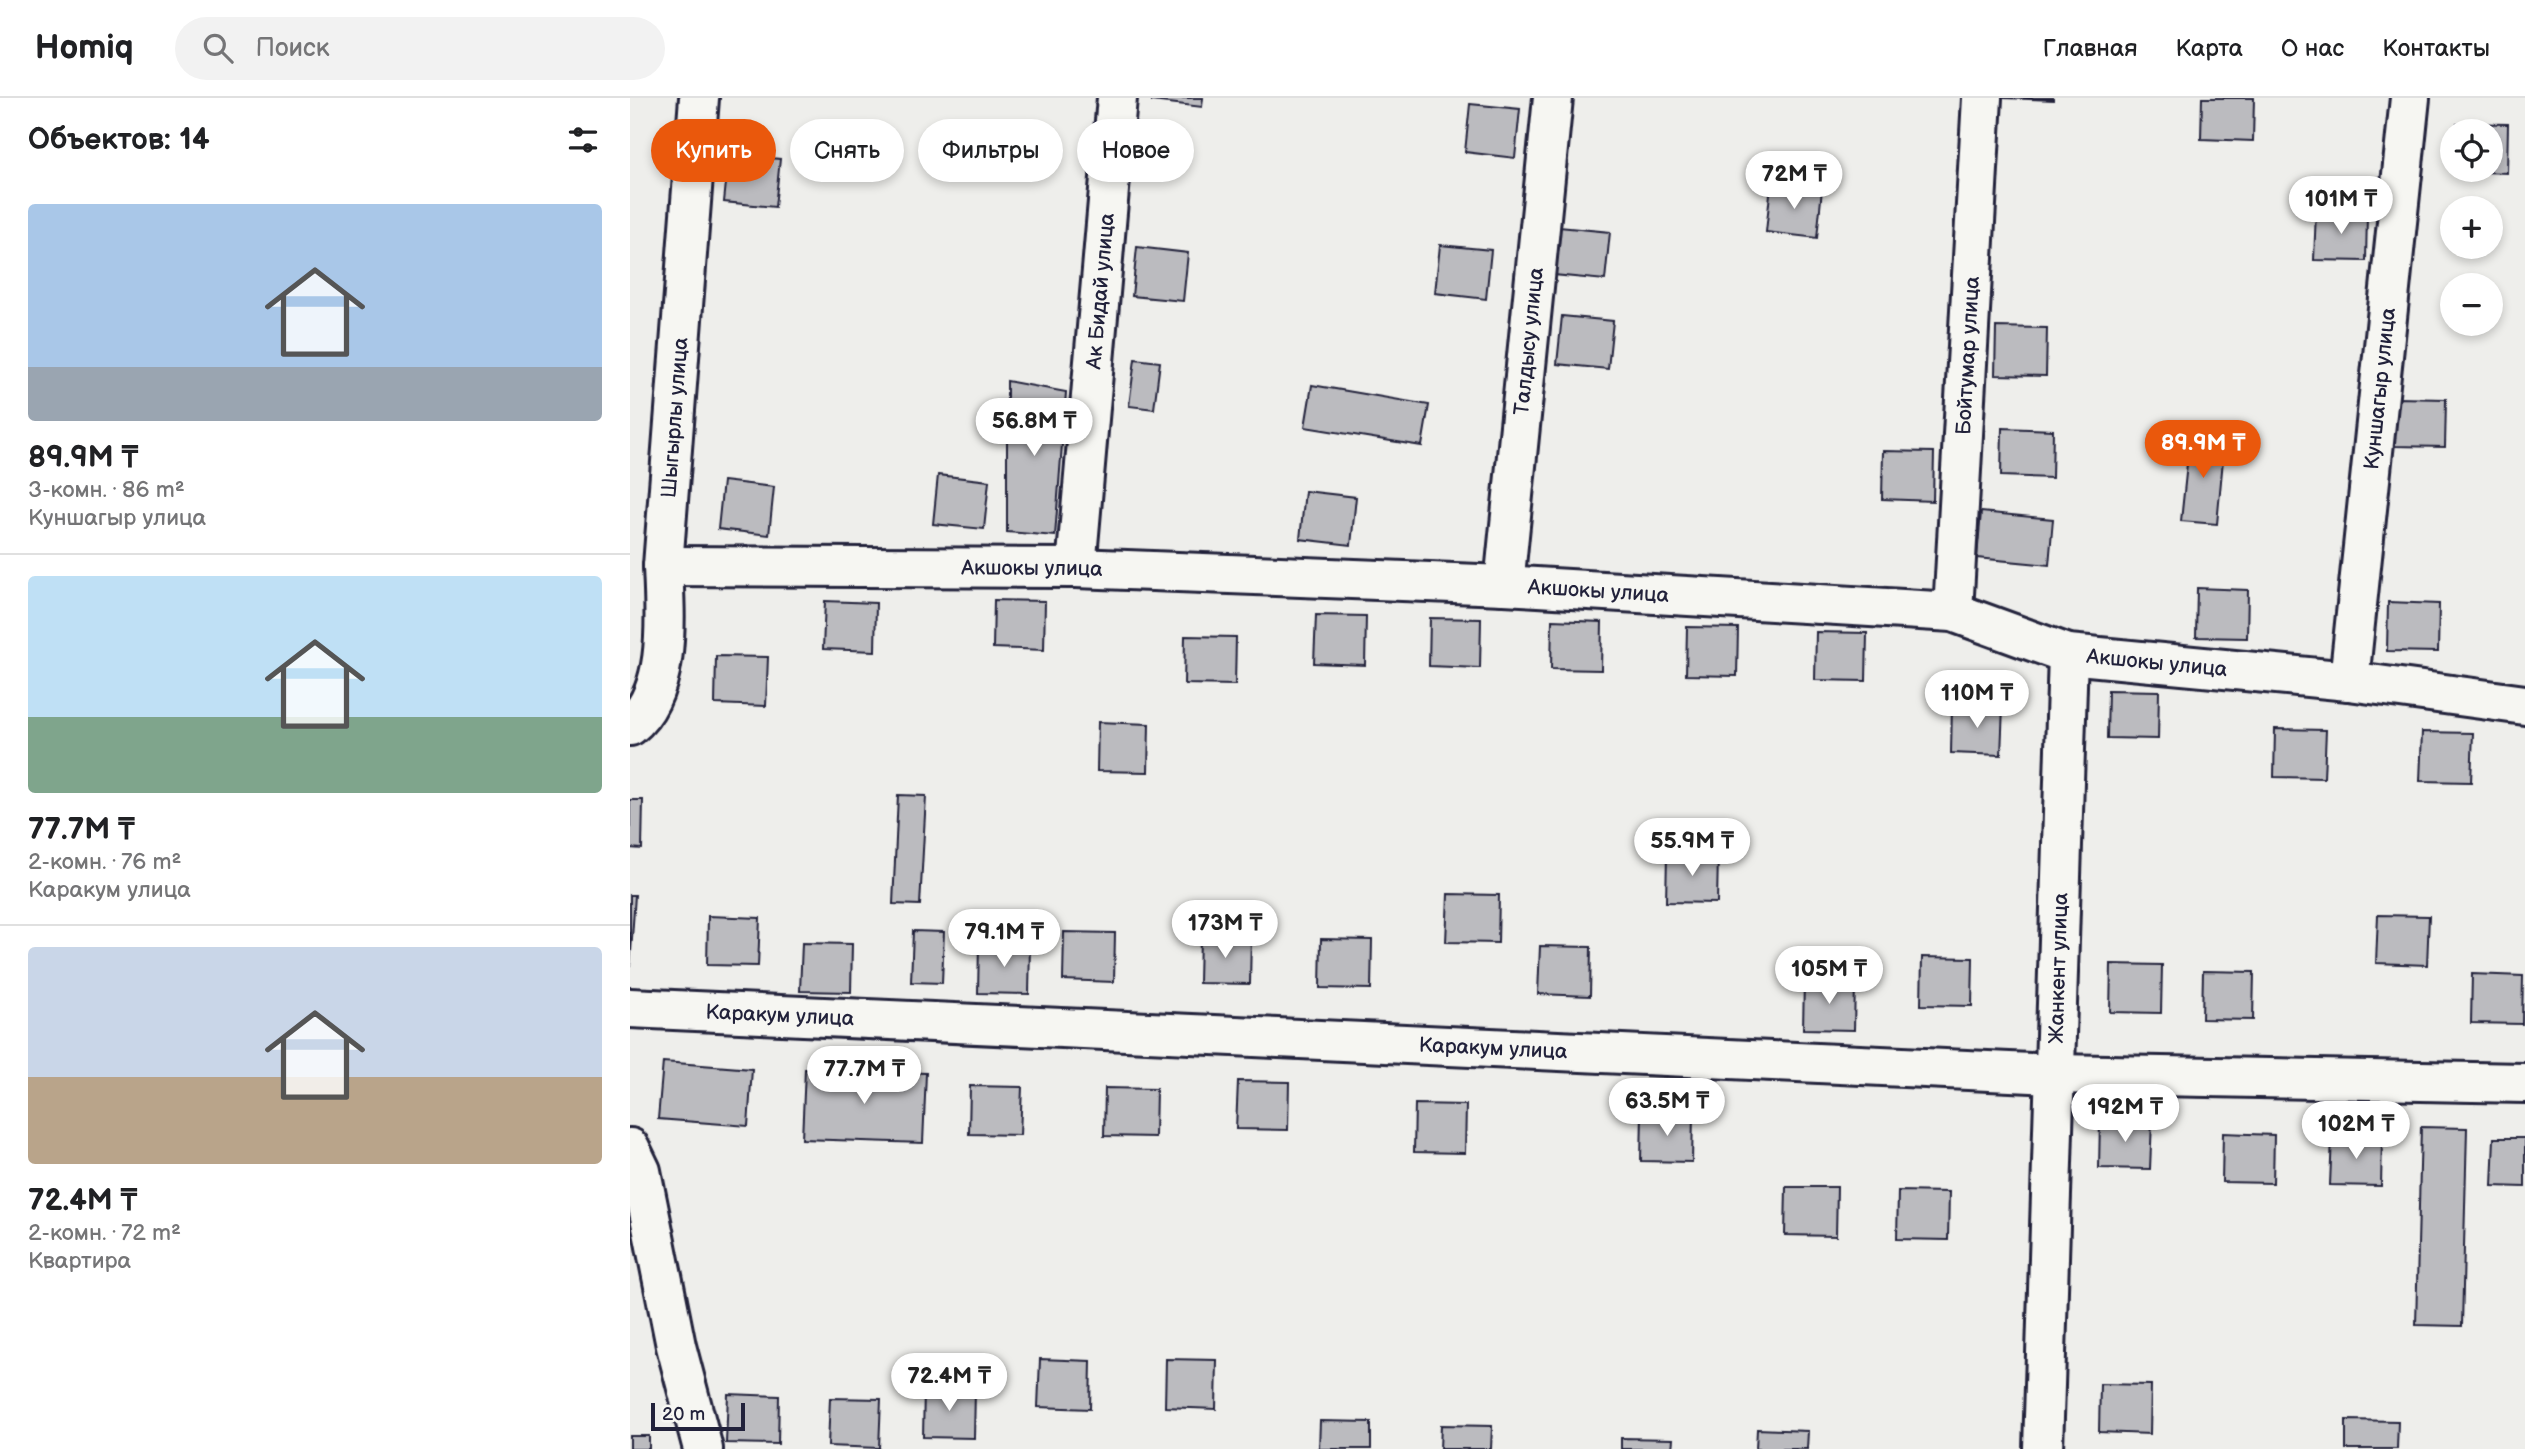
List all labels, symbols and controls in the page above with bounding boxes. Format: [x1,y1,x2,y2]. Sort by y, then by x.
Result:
search box [175,17,665,80]
text: Homiq [35,28,133,68]
icon: search [199,29,237,67]
text: Поиск [255,33,330,64]
text: Главная [2043,34,2137,63]
text: Карта [2175,34,2243,63]
text: О нас [2281,34,2344,63]
text: Контакты [2382,34,2490,63]
chip: Купить [651,119,776,182]
chip: Снять [790,119,904,182]
chip: Фильтры [918,119,1063,182]
chip: Новое [1077,119,1194,182]
map controls [2440,119,2503,336]
button: locate [2440,119,2503,182]
icon: filters [564,121,602,159]
text: Объектов: 14 [28,122,210,158]
pin: 72M ₸ [1745,152,1843,211]
text: 72M ₸ [1761,160,1827,188]
pin: 101M ₸ [2284,176,2398,236]
text: 101M ₸ [2305,185,2377,213]
button: + [2440,196,2503,259]
street label: Ак Бидай улица [1081,211,1119,371]
icon: home [252,249,378,375]
street label: Талдысу улица [1509,266,1548,416]
button: − [2440,273,2503,336]
street label: Бойтумар улица [1951,275,1984,435]
street label: Куншагыр улица [2359,306,2401,471]
street label: Шыгырлы улица [656,336,693,499]
pin: 56.8M ₸ [969,398,1099,458]
text: 56.8M ₸ [992,407,1076,435]
pin: 89.9M ₸ [2138,420,2268,480]
text: 89.9M ₸ [2161,429,2245,457]
text: 89.9M ₸ [28,440,138,476]
text: 3-комн. · 86 m² [28,476,185,504]
text: Куншагыр улица [28,504,206,532]
street label: Акшокы улица [960,555,1104,582]
street label: Акшокы улица [1526,574,1670,607]
icon: home [252,621,378,747]
street label: Акшокы улица [2085,643,2229,682]
pin: 110M ₸ [1920,670,2034,730]
text: 110M ₸ [1941,679,2013,707]
text: 77.7M ₸ [28,812,135,848]
pin: 55.9M ₸ [1627,818,1757,878]
text: 55.9M ₸ [1650,827,1734,855]
text: 2-комн. · 76 m² [28,848,181,876]
text: Каракум улица [28,876,191,904]
street label: Жанкент улица [2043,892,2073,1044]
pin: 173M ₸ [1168,900,1282,960]
text: 173M ₸ [1188,909,1262,937]
pin: 79.1M ₸ [939,910,1069,969]
text: 79.1M ₸ [964,918,1044,946]
pin: 105M ₸ [1772,946,1886,1006]
text: 105M ₸ [1791,955,1867,983]
icon: home [252,992,378,1118]
street label: Каракум улица [705,999,855,1031]
street label: Каракум улица [1418,1032,1569,1064]
pin: 77.7M ₸ [799,1046,929,1106]
text: 77.7M ₸ [823,1055,905,1083]
pin: 63.5M ₸ [1602,1079,1732,1138]
pin: 192M ₸ [2068,1084,2182,1144]
text: 63.5M ₸ [1625,1087,1709,1115]
text: 192M ₸ [2087,1093,2163,1121]
pin: 102M ₸ [2299,1102,2413,1161]
text: 102M ₸ [2318,1110,2394,1138]
text: 72.4M ₸ [28,1183,137,1219]
text: 2-комн. · 72 m² [28,1219,181,1247]
text: Квартира [28,1247,131,1275]
pin: 72.4M ₸ [884,1354,1014,1413]
text: 72.4M ₸ [907,1362,991,1390]
scale bar [651,1400,746,1432]
text: 20 m [662,1403,705,1426]

